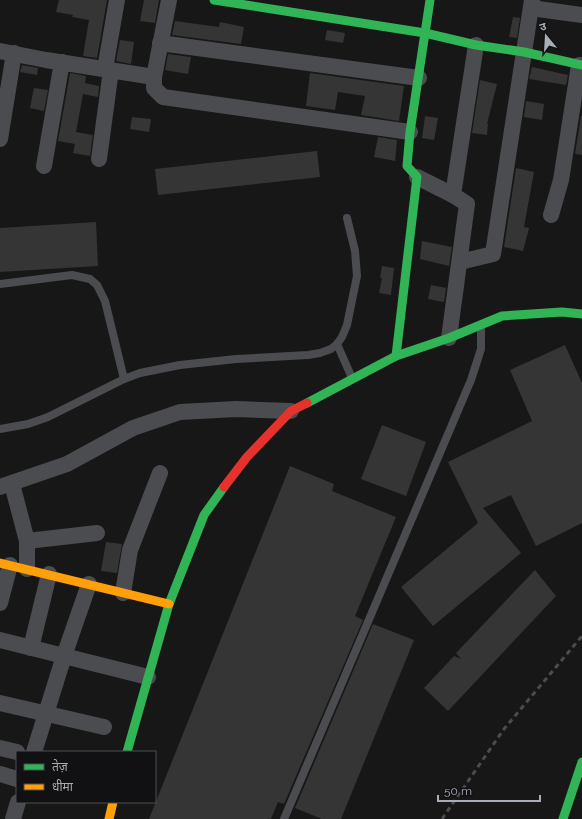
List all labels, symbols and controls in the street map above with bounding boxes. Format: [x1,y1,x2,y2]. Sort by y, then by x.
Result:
north arrow [526,16,566,56]
text: उ [538,20,549,34]
legend [16,751,156,803]
text: तेज़ [52,759,69,774]
scale bar [438,777,540,803]
text: धीमा [52,779,74,794]
text: 50 m [444,784,472,798]

